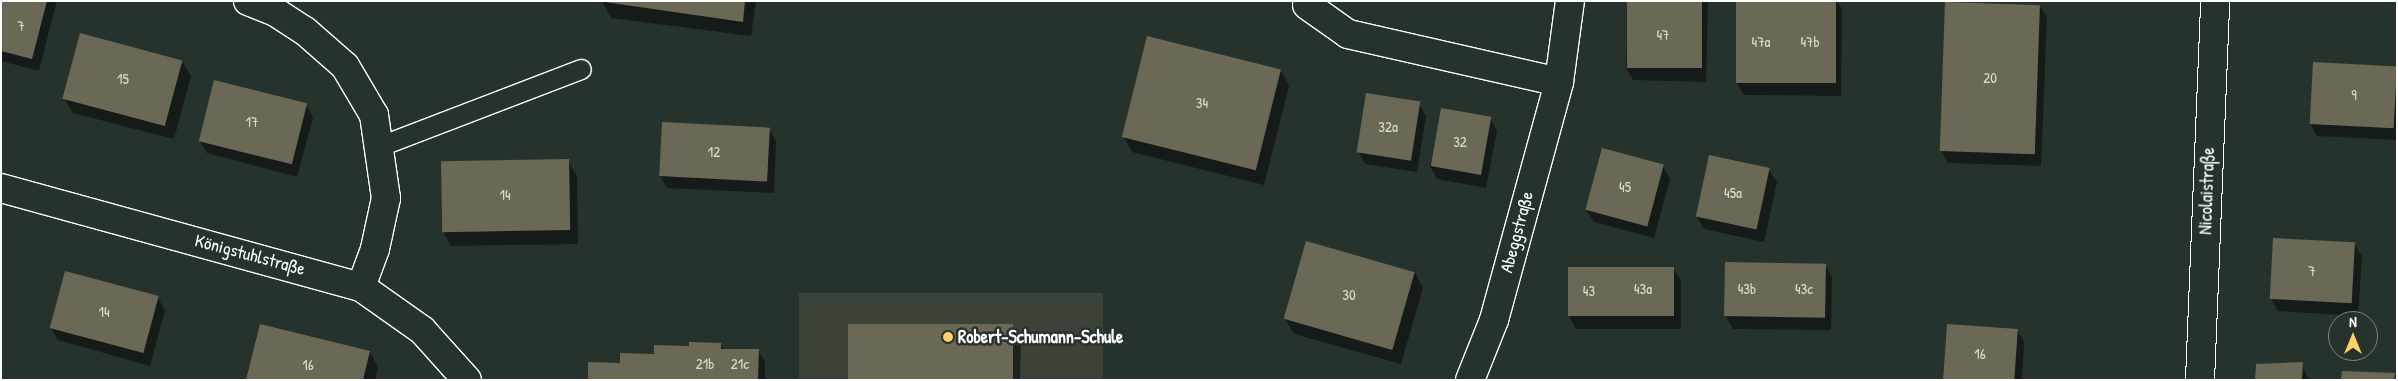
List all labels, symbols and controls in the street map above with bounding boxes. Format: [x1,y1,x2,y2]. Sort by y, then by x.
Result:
house number: 7 [17,17,25,35]
house number: 47 [1656,26,1670,44]
house number: 47a [1752,33,1770,51]
house number: 47b [1800,33,1820,51]
house number: 20 [1983,69,1997,87]
house number: 15 [117,70,129,88]
house number: 9 [2351,86,2357,104]
house number: 34 [1196,94,1208,112]
house number: 17 [246,113,258,131]
house number: 32a [1378,118,1398,136]
house number: 32 [1453,133,1467,151]
house number: 12 [708,143,720,161]
street label: Nicolaistraße [2195,147,2219,235]
house number: 45 [1619,178,1631,196]
house number: 45a [1724,184,1742,202]
house number: 14 [499,186,511,204]
street label: Abeggstraße [1496,189,1538,275]
street label: Königstuhlstraße [192,230,308,280]
house number: 7 [2308,262,2316,280]
house number: 43a [1634,280,1652,298]
house number: 43b [1738,280,1756,298]
house number: 43c [1795,280,1813,298]
house number: 43 [1583,282,1595,300]
house number: 30 [1342,286,1356,304]
house number: 14 [98,303,110,321]
north arrow [2328,311,2378,361]
text: N [2349,312,2357,331]
place label: Robert-Schumann-Schule [958,326,1123,348]
marker: Robert-Schumann-Schule [942,331,954,343]
house number: 16 [1974,345,1986,363]
house number: 21b [696,355,714,373]
house number: 21c [731,355,749,373]
house number: 16 [302,356,314,374]

